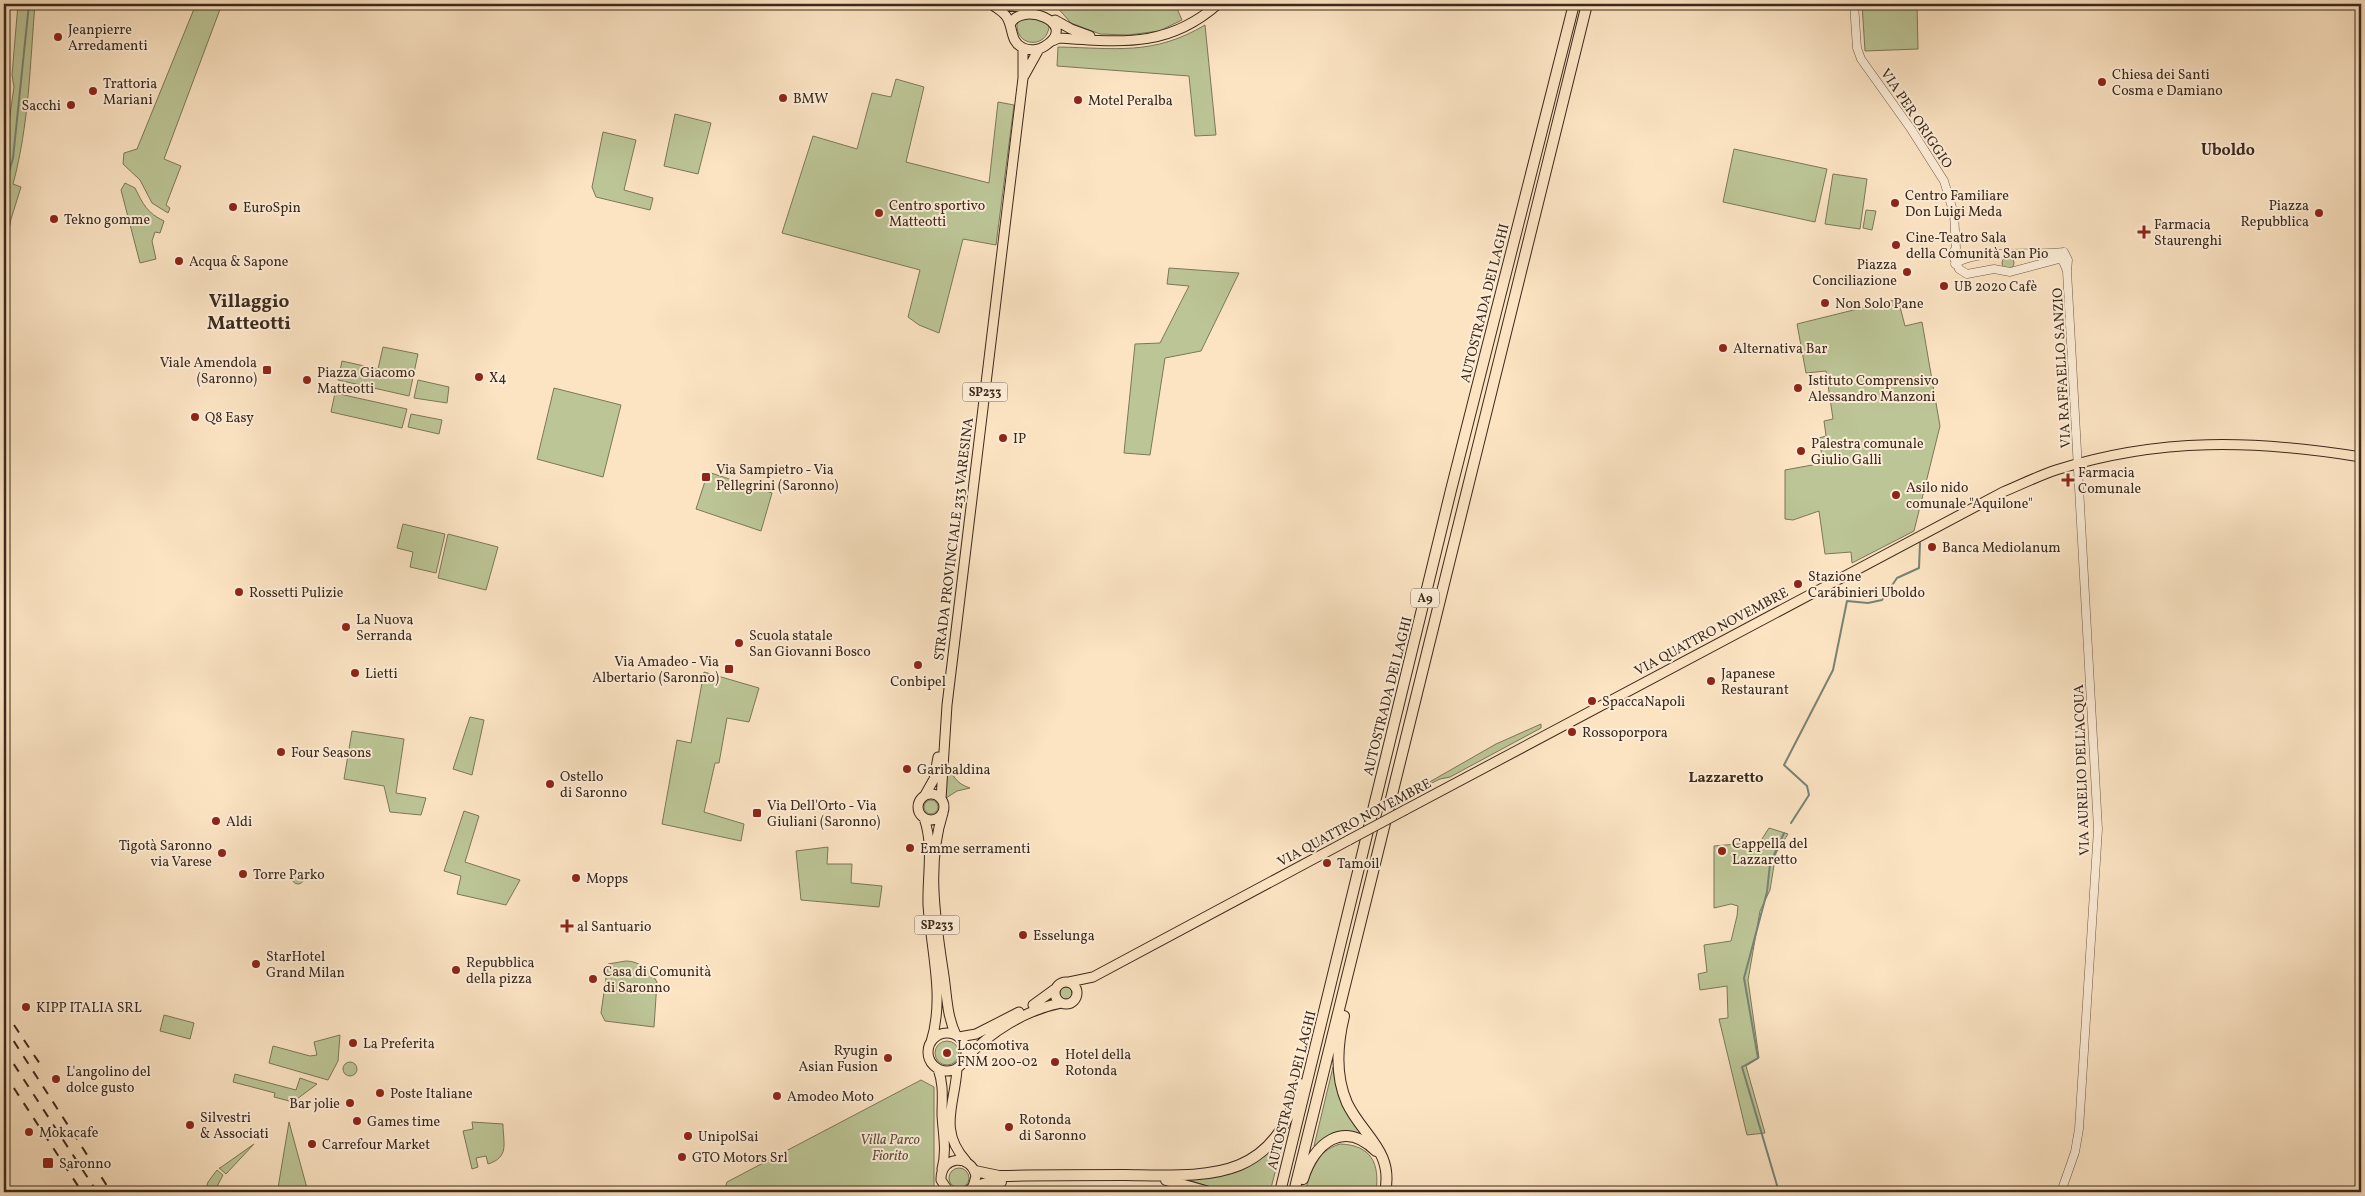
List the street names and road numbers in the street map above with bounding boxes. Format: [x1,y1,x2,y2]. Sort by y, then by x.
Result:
street label: VIA PER ORIGGIO [1875,65,1956,172]
street label: AUTOSTRADA DEI LAGHI [1456,222,1514,385]
street label: VIA RAFFAELLO SANZIO [2049,287,2076,449]
road number: SP233 [962,382,1008,402]
street label: STRADA PROVINCIALE 233 VARESINA [930,416,979,662]
street label: VIA QUATTRO NOVEMBRE [1631,584,1792,681]
road number: A9 [1411,588,1439,608]
street label: AUTOSTRADA DEI LAGHI [1359,615,1417,778]
street label: VIA AURELIO DELL'ACQUA [2070,684,2095,856]
street label: VIA QUATTRO NOVEMBRE [1274,775,1435,872]
road number: SP233 [914,916,960,934]
street label: AUTOSTRADA DEI LAGHI [1263,1009,1321,1172]

